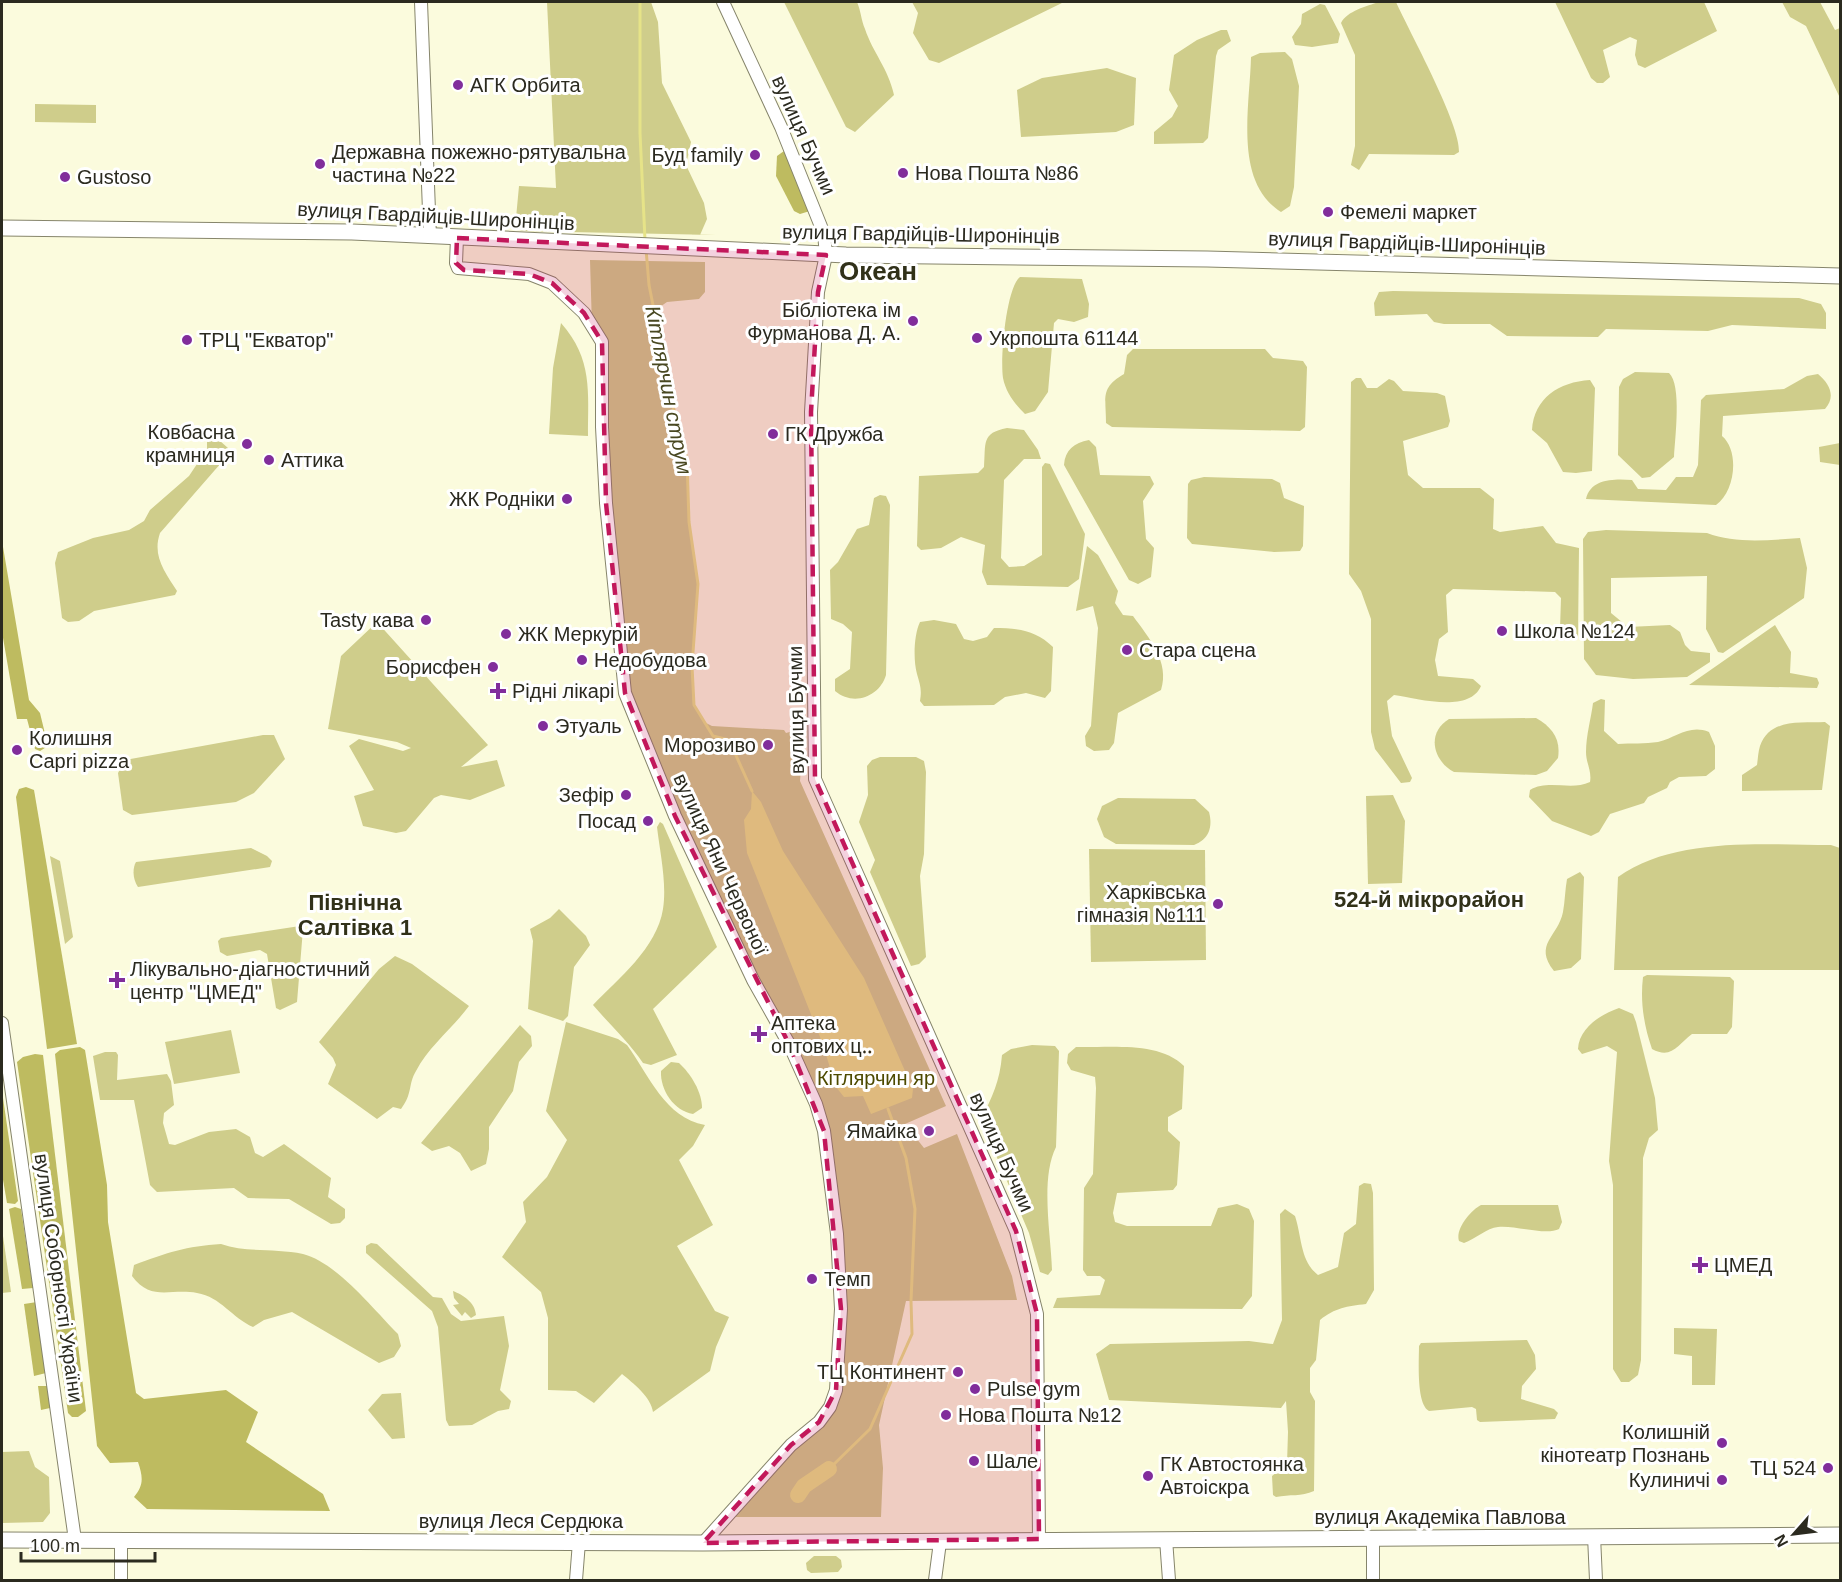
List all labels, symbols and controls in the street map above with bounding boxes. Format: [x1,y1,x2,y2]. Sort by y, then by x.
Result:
street label: вулиця Бучми [768,72,840,198]
place label: АГК Орбита [470,74,582,96]
marker: АГК Орбита [451,78,465,92]
place label: Державна пожежно-рятувальна частина №22 [332,141,627,186]
place label: Буд family [652,144,743,166]
marker: Буд family [748,148,762,162]
marker: Державна пожежно-рятувальна частина №22 [313,157,327,171]
place label: Нова Пошта №86 [915,162,1079,184]
place label: Gustoso [77,166,151,188]
marker: Нова Пошта №86 [896,166,910,180]
marker: Gustoso [58,170,72,184]
street label: вулиця Гвардійців-Широнінців [297,198,575,234]
place label: Фемелі маркет [1340,201,1477,223]
marker: Фемелі маркет [1321,205,1335,219]
street label: вулиця Гвардійців-Широнінців [782,221,1060,247]
street label: вулиця Гвардійців-Широнінців [1268,227,1546,259]
district label: Океан [839,256,917,286]
place label: Бібліотека iм Фурманова Д. А. [747,299,901,344]
water label: Кітлярчин струм [641,304,697,476]
marker: Бібліотека iм Фурманова Д. А. [906,314,920,328]
place label: Укрпошта 61144 [989,327,1138,349]
place label: ТРЦ "Екватор" [199,329,333,351]
marker: Укрпошта 61144 [970,331,984,345]
marker: ТРЦ "Екватор" [180,333,194,347]
place label: Ковбасна крамниця [146,421,236,466]
place label: ГК Дружба [785,423,884,445]
marker: ГК Дружба [766,427,780,441]
marker: Ковбасна крамниця [240,437,254,451]
place label: Аттика [281,449,345,471]
marker: Аттика [262,453,276,467]
place label: ЖК Родніки [449,488,555,510]
marker: ЖК Родніки [560,492,574,506]
place label: Tasty кава [320,609,415,631]
marker: Tasty кава [419,613,433,627]
place label: Школа №124 [1514,620,1635,642]
place label: ЖК Меркурій [518,623,638,645]
marker: Школа №124 [1495,624,1509,638]
marker: ЖК Меркурій [499,627,513,641]
place label: Стара сцена [1139,639,1257,661]
marker: Стара сцена [1120,643,1134,657]
street label: вулиця Бучми [784,646,808,774]
place label: Недобудова [594,649,707,671]
marker: Недобудова [575,653,589,667]
place label: Борисфен [386,656,481,678]
marker: Борисфен [486,660,500,674]
place label: Рідні лікарі [512,680,615,702]
marker: Рідні лікарі [489,682,507,700]
place label: Этуаль [555,715,622,737]
marker: Этуаль [536,719,550,733]
place label: Колишня Capri pizza [29,727,130,772]
place label: Морозиво [664,734,756,756]
marker: Морозиво [761,738,775,752]
marker: Колишня Capri pizza [10,743,24,757]
street label: вулиця Яни Червоної [669,770,773,959]
place label: Зефір [559,784,614,806]
marker: Зефір [619,788,633,802]
place label: Посад [578,810,636,832]
marker: Посад [641,814,655,828]
place label: Харківська гімназія №111 [1077,881,1207,926]
district label: 524-й мікрорайон [1334,887,1524,912]
district label: Північна Салтівка 1 [298,890,412,940]
marker: Харківська гімназія №111 [1211,897,1225,911]
place label: Лікувально-діагностичний центр "ЦМЕД" [130,958,370,1003]
marker: Лікувально-діагностичний центр "ЦМЕД" [108,971,126,989]
place label: Аптека оптових ц‥ [771,1012,873,1057]
marker: Аптека оптових ц‥ [752,1027,766,1041]
park label: Кітлярчин яр [817,1067,935,1089]
street label: вулиця Бучми [966,1089,1038,1215]
place label: Ямайка [846,1120,918,1142]
marker: Ямайка [922,1124,936,1138]
street label: вулиця Соборності України [31,1152,87,1404]
place label: ЦМЕД [1714,1254,1773,1276]
marker: ЦМЕД [1691,1256,1709,1274]
place label: Темп [824,1268,871,1290]
marker: Темп [805,1272,819,1286]
place label: ТЦ Континент [817,1361,946,1383]
marker: ТЦ Континент [951,1365,965,1379]
place label: Pulse gym [987,1378,1080,1400]
marker: Pulse gym [968,1382,982,1396]
place label: Нова Пошта №12 [958,1404,1122,1426]
marker: Нова Пошта №12 [939,1408,953,1422]
place label: Колишній кінотеатр Познань [1540,1421,1710,1466]
marker: Колишній кінотеатр Познань [1715,1436,1729,1450]
place label: Шале [986,1450,1038,1472]
place label: ГК Автостоянка Автоіскра [1160,1453,1305,1498]
marker: Шале [967,1454,981,1468]
place label: ТЦ 524 [1750,1457,1816,1479]
marker: ТЦ 524 [1821,1461,1835,1475]
marker: ГК Автостоянка Автоіскра [1141,1469,1155,1483]
place label: Кулиничі [1629,1469,1710,1491]
marker: Кулиничі [1715,1473,1729,1487]
north arrow [1764,1504,1824,1564]
street label: вулиця Академіка Павлова [1314,1506,1566,1528]
street label: вулиця Леся Сердюка [419,1510,624,1532]
scale bar [21,1525,154,1563]
text: N [1771,1532,1791,1550]
text: 100 m [30,1536,80,1556]

